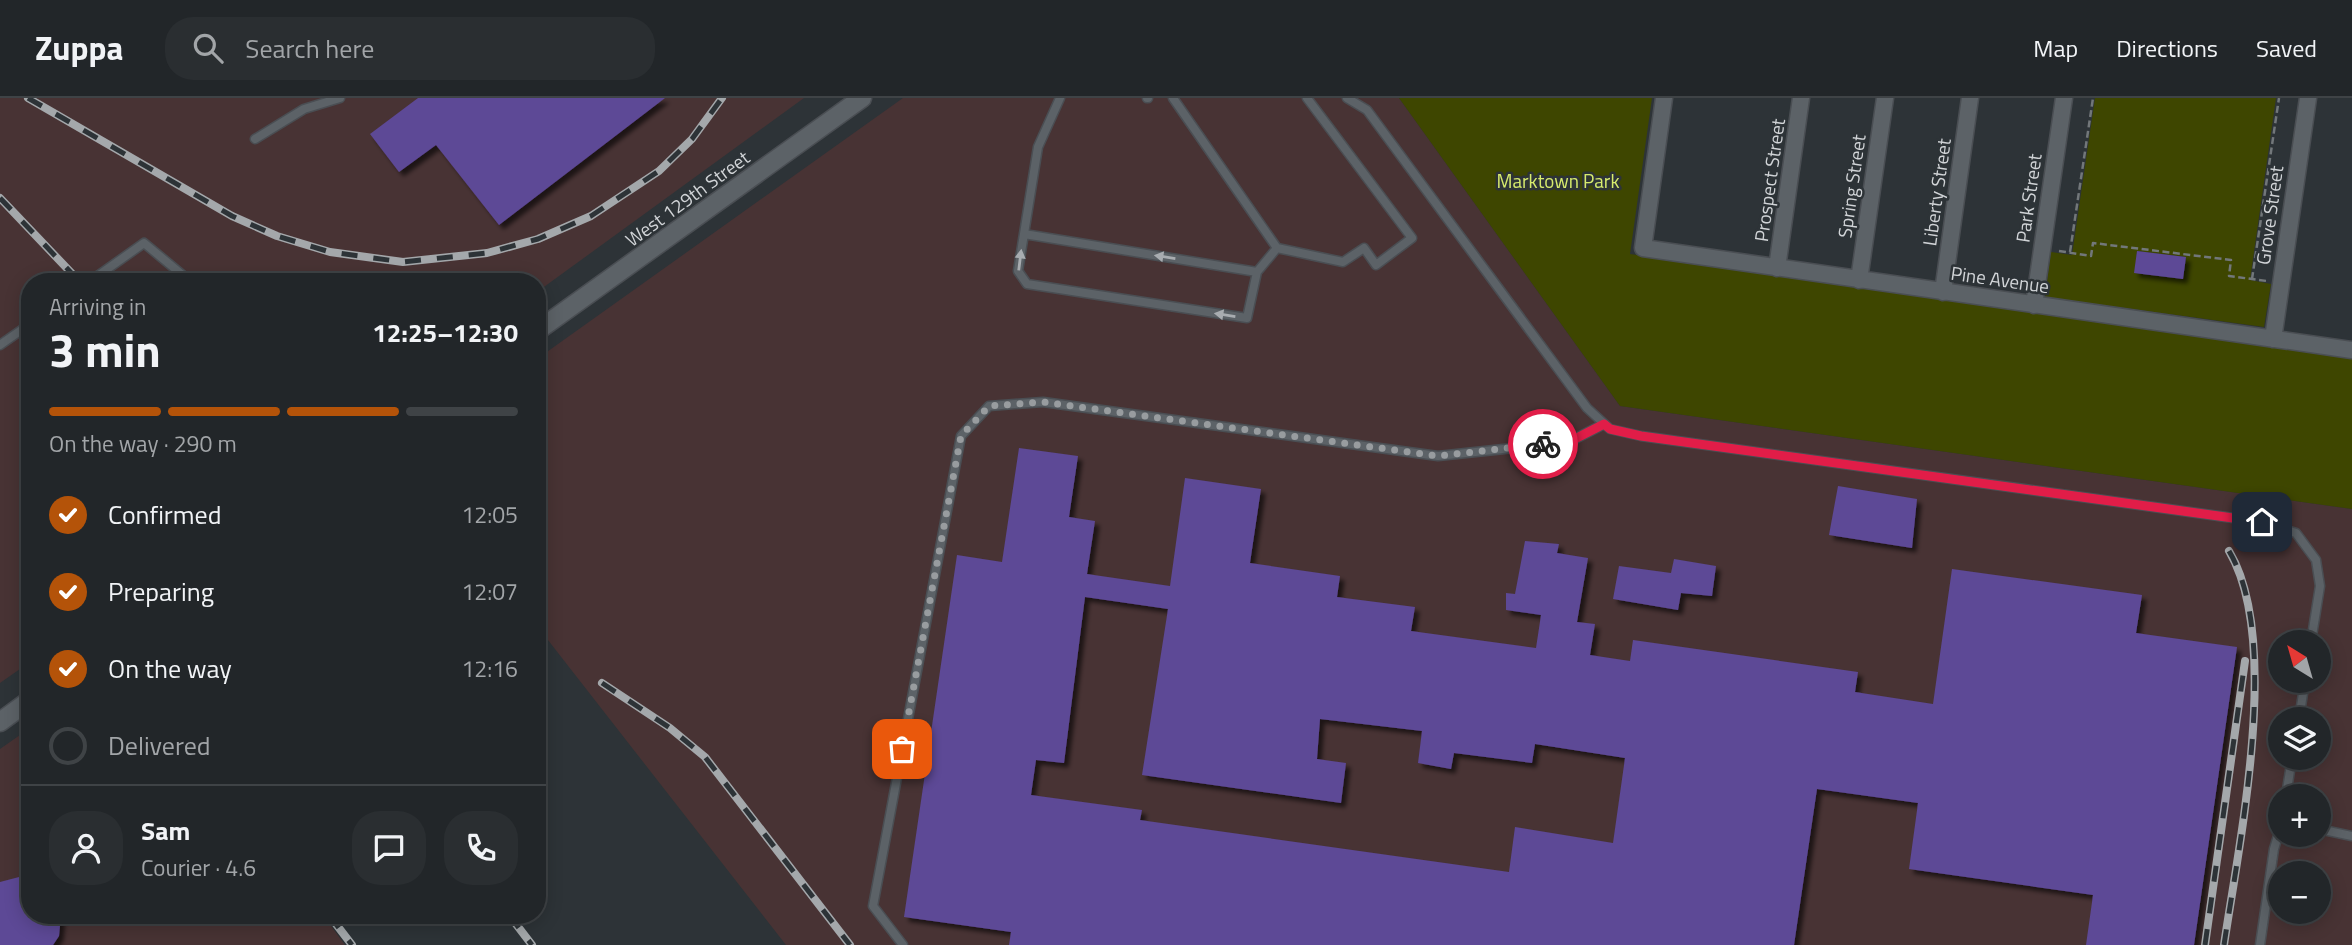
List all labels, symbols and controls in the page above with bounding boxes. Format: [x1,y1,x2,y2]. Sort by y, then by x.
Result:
search box [165,17,655,80]
text: Zuppa [35,23,123,73]
icon: search [189,29,227,67]
text: Search here [245,29,374,68]
text: Map [2033,30,2078,66]
text: Directions [2116,30,2218,66]
text: Saved [2256,30,2317,66]
street label: Prospect Street [1746,116,1792,244]
street label: Spring Street [1829,132,1873,240]
street label: Liberty Street [1914,136,1958,248]
street label: West 129th Street [619,143,756,253]
street label: Park Street [2007,151,2049,244]
street label: Grove Street [2248,163,2290,266]
park label: Marktown Park [1497,166,1620,195]
one-way arrow [1015,249,1026,271]
one-way arrow [1154,251,1176,262]
street label: Pine Avenue [1949,258,2051,300]
text: Arriving in [49,289,146,324]
one-way arrow [1214,309,1236,320]
text: 12:25–12:30 [372,313,518,352]
text: 3 min [49,315,161,385]
courier [1508,409,1578,479]
icon: bike [1524,425,1562,463]
text: On the way · 290 m [49,426,237,461]
pin [2232,492,2292,552]
text: Confirmed [108,495,222,534]
icon: check [49,496,87,534]
text: 12:05 [461,497,518,532]
icon: home [2243,503,2281,541]
text: Preparing [108,572,214,611]
icon: check [49,573,87,611]
text: 12:07 [461,574,518,609]
north arrow [2268,630,2331,693]
map controls [2268,630,2331,924]
text: On the way [108,649,232,688]
icon: check [49,650,87,688]
text: 12:16 [461,651,518,686]
button: layers [2268,707,2331,770]
pin [872,719,932,779]
text: Delivered [108,726,211,765]
icon: bag [883,730,921,768]
button: + [2268,784,2331,847]
button: person [49,811,123,885]
text: Sam [141,811,190,850]
button: chat [352,811,426,885]
button: phone [444,811,518,885]
text: Courier · 4.6 [141,850,256,885]
button: − [2268,861,2331,924]

